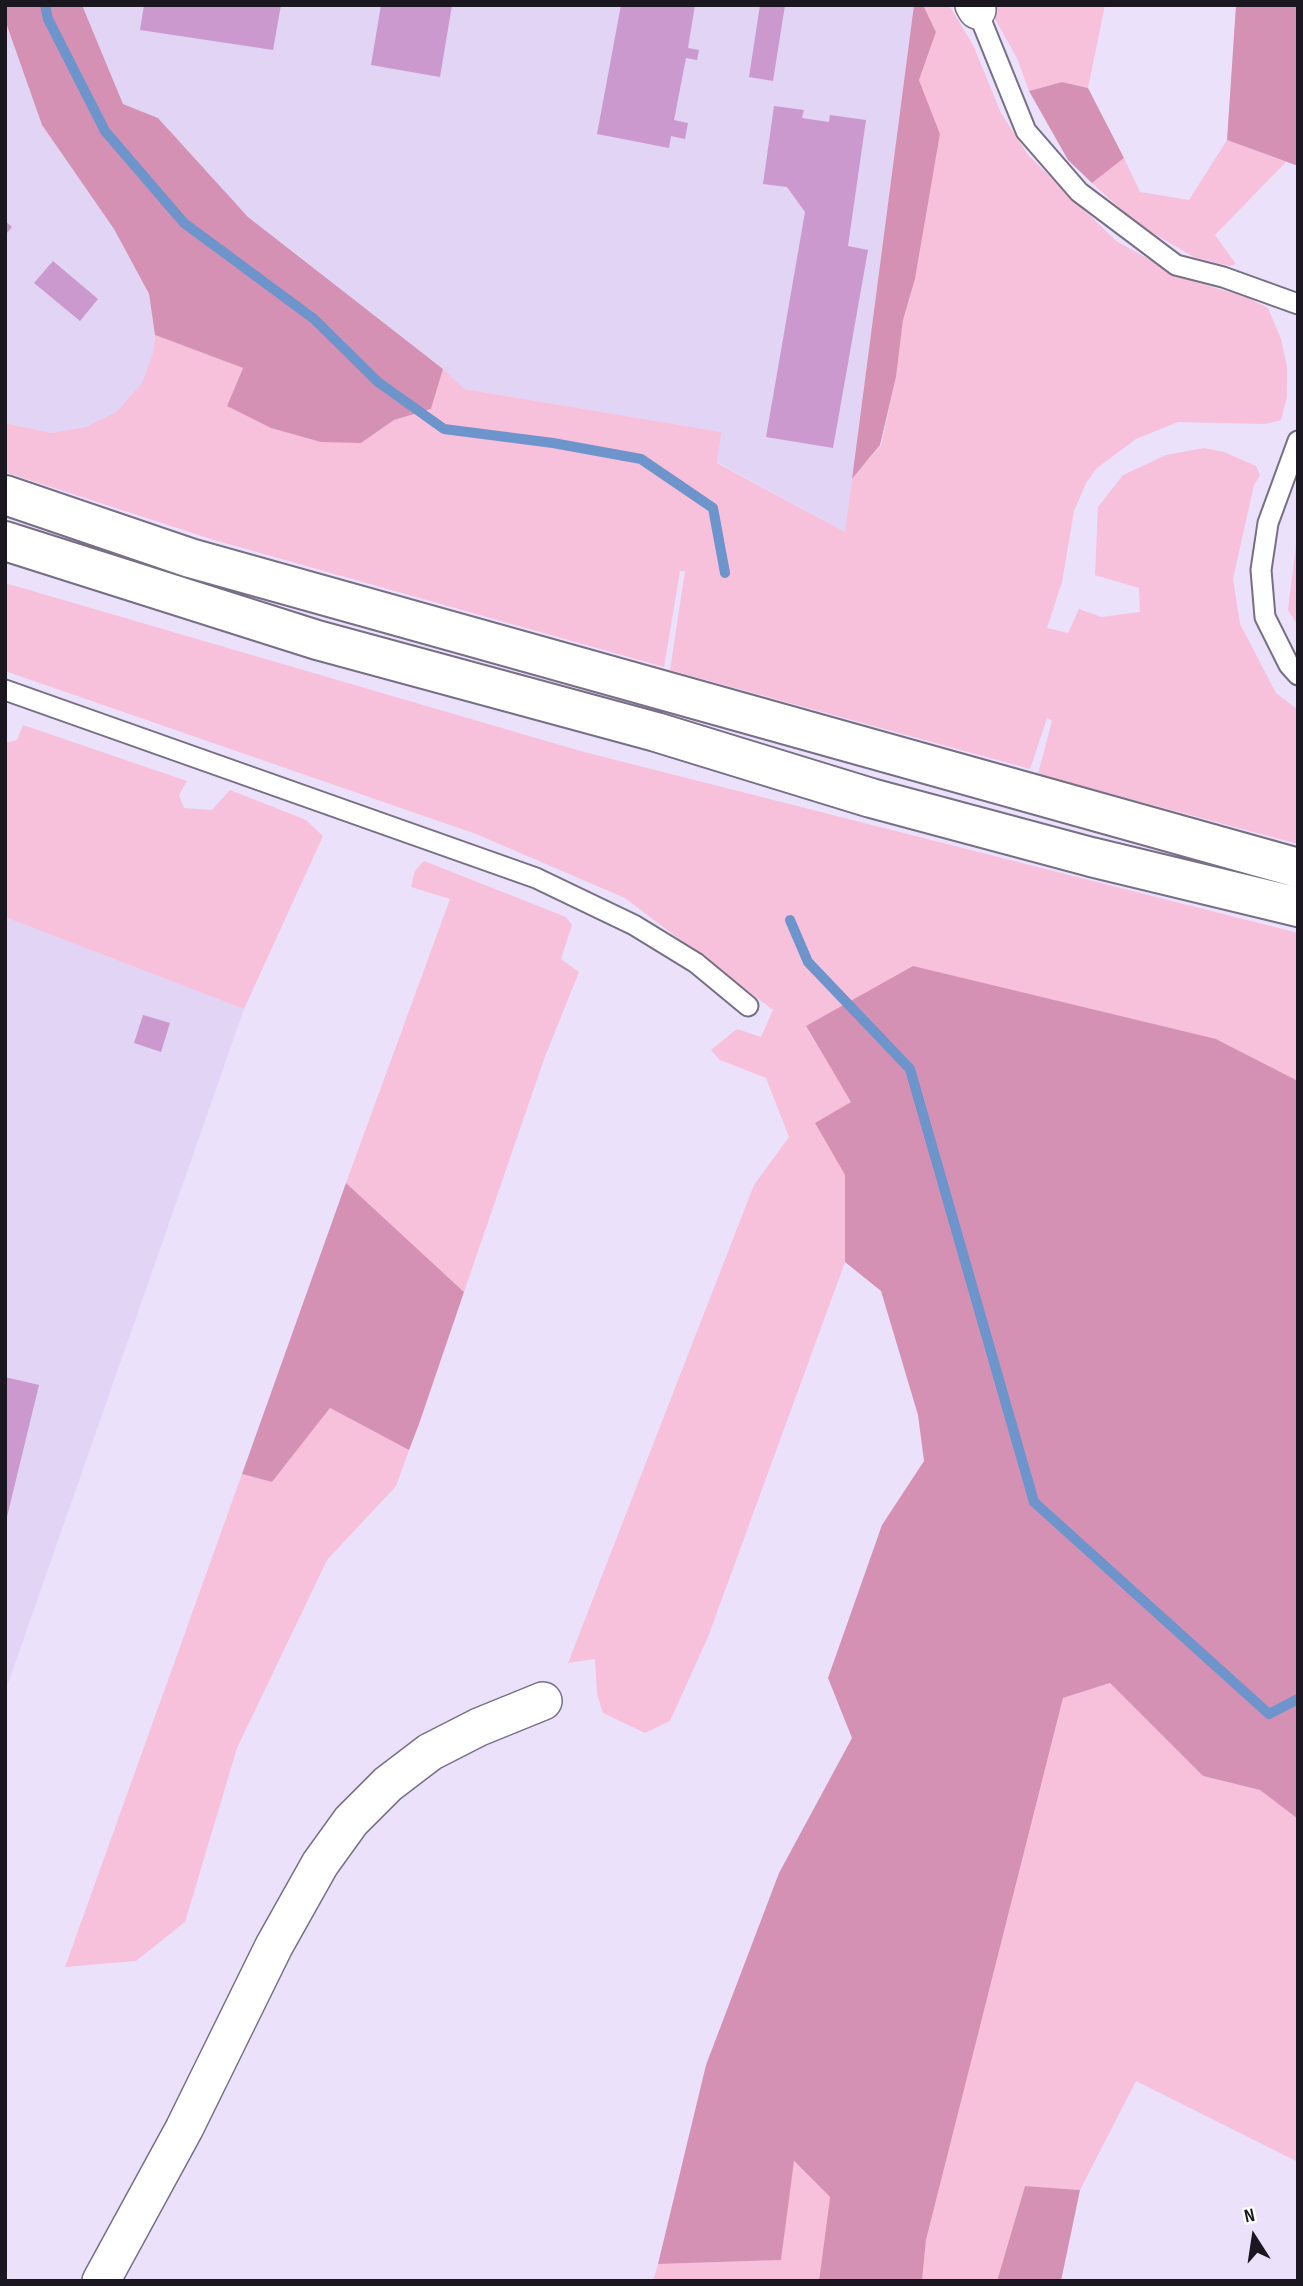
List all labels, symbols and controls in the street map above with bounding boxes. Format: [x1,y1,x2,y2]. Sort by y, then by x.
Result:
north arrow [1219,2202,1289,2272]
text: N [1242,2204,1257,2228]

